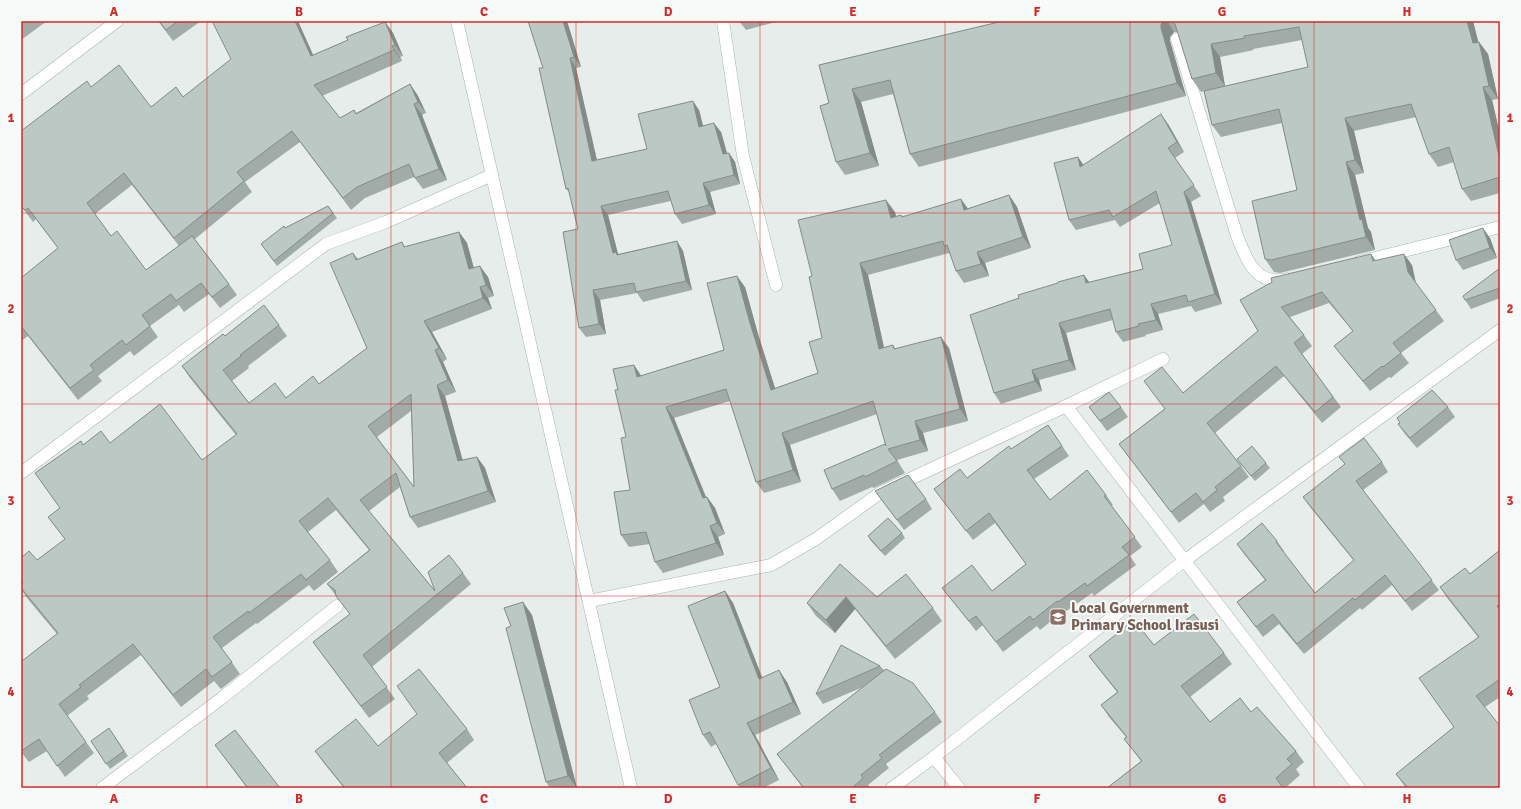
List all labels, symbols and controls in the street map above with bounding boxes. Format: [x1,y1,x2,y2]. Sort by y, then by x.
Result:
text: A [110,4,119,20]
text: B [295,4,303,20]
text: C [480,4,488,20]
text: D [664,4,673,20]
text: E [849,4,857,20]
text: F [1034,4,1041,20]
text: G [1218,4,1226,20]
text: H [1403,4,1411,20]
text: 1 [7,110,15,126]
text: 1 [1506,110,1514,126]
text: 2 [7,301,15,317]
text: 2 [1506,301,1514,317]
text: 3 [7,493,15,509]
text: 3 [1506,493,1514,509]
place label: Local Government Primary School Irasusi [1071,599,1219,634]
school or university icon: Local Government Primary School Irasusi [1048,607,1068,627]
text: 4 [7,684,15,700]
text: 4 [1506,684,1514,700]
text: A [110,791,119,807]
text: B [295,791,303,807]
text: C [480,791,488,807]
text: D [664,791,673,807]
text: E [849,791,857,807]
text: F [1034,791,1041,807]
text: G [1218,791,1226,807]
text: H [1403,791,1411,807]

